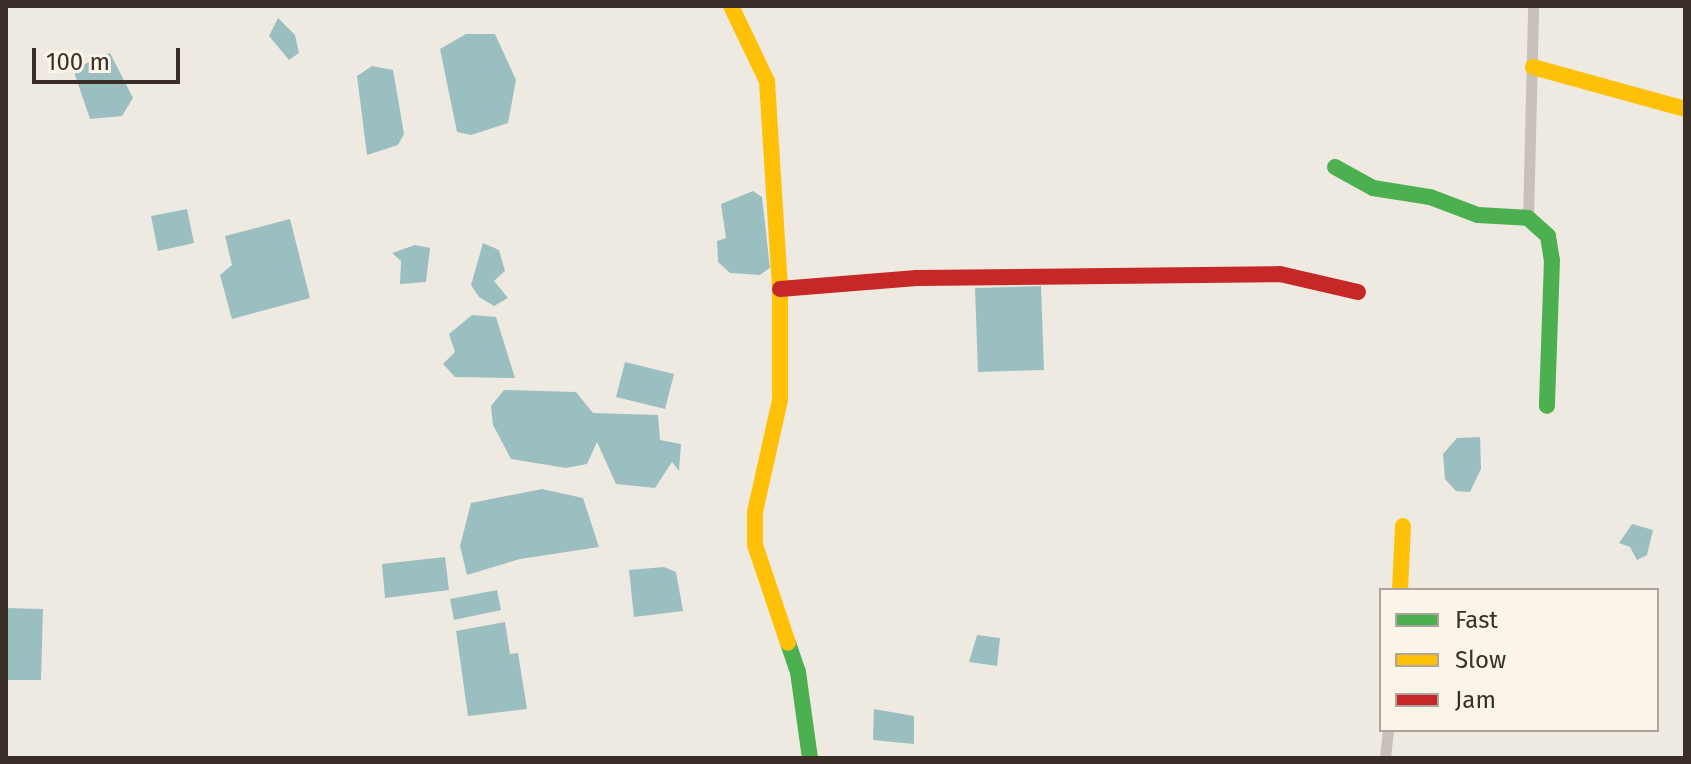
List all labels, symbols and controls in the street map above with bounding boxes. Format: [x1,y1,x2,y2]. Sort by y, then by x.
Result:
scale bar [36,32,184,82]
text: 100 m [46,48,110,76]
legend [1379,588,1659,732]
text: Fast [1455,606,1498,634]
text: Slow [1455,646,1506,674]
text: Jam [1455,686,1496,714]

